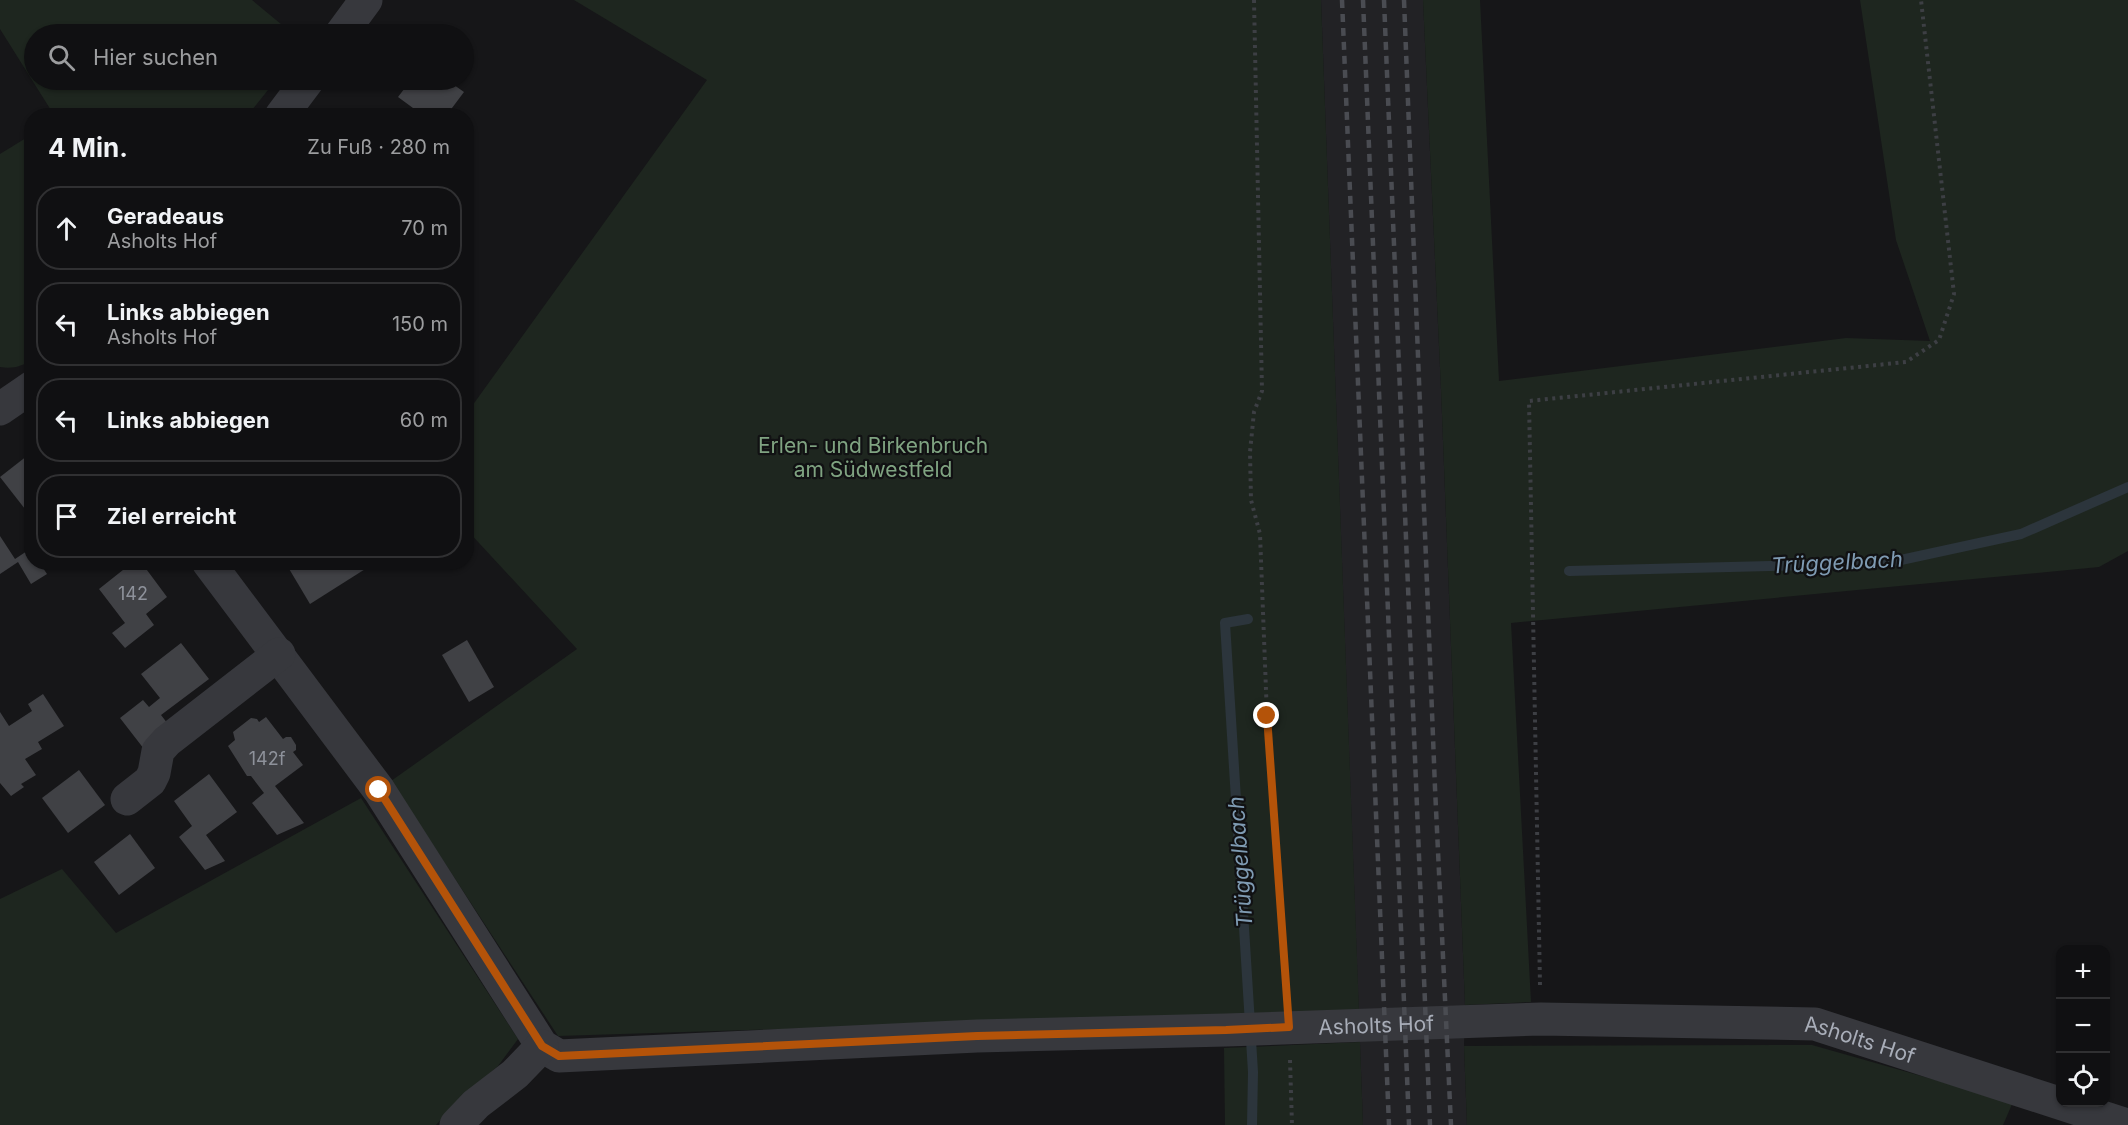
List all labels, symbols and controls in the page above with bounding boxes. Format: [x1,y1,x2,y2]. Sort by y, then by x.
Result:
search box [24,24,474,90]
icon: search [45,41,78,74]
text: Hier suchen [93,44,218,70]
text: 4 Min. [48,132,128,163]
text: Zu Fuß · 280 m [307,135,450,159]
text: Geradeaus [107,203,224,229]
icon: ahead [50,212,83,245]
text: 70 m [401,216,448,240]
text: Asholts Hof [107,229,217,253]
text: Links abbiegen [107,299,270,325]
icon: left [50,308,83,341]
text: 150 m [392,312,448,336]
text: Asholts Hof [107,325,217,349]
icon: left [50,404,83,437]
text: Links abbiegen [107,407,270,433]
text: 60 m [400,408,448,432]
park label: Erlen- und Birkenbruch am Südwestfeld [758,433,988,482]
icon: arrive [50,500,83,533]
text: Ziel erreicht [107,503,236,529]
water label: Trüggelbach [1770,546,1904,578]
house number: 142 [118,583,148,604]
route end [1253,702,1279,728]
house number: 142f [249,748,286,769]
route start [365,776,391,802]
water label: Trüggelbach [1222,795,1258,929]
map controls [2056,945,2110,1107]
button: + [2056,945,2110,999]
button: − [2056,999,2110,1053]
street label: Asholts Hof [1318,1010,1435,1039]
street label: Asholts Hof [1804,1011,1919,1068]
button: locate [2056,1053,2110,1107]

